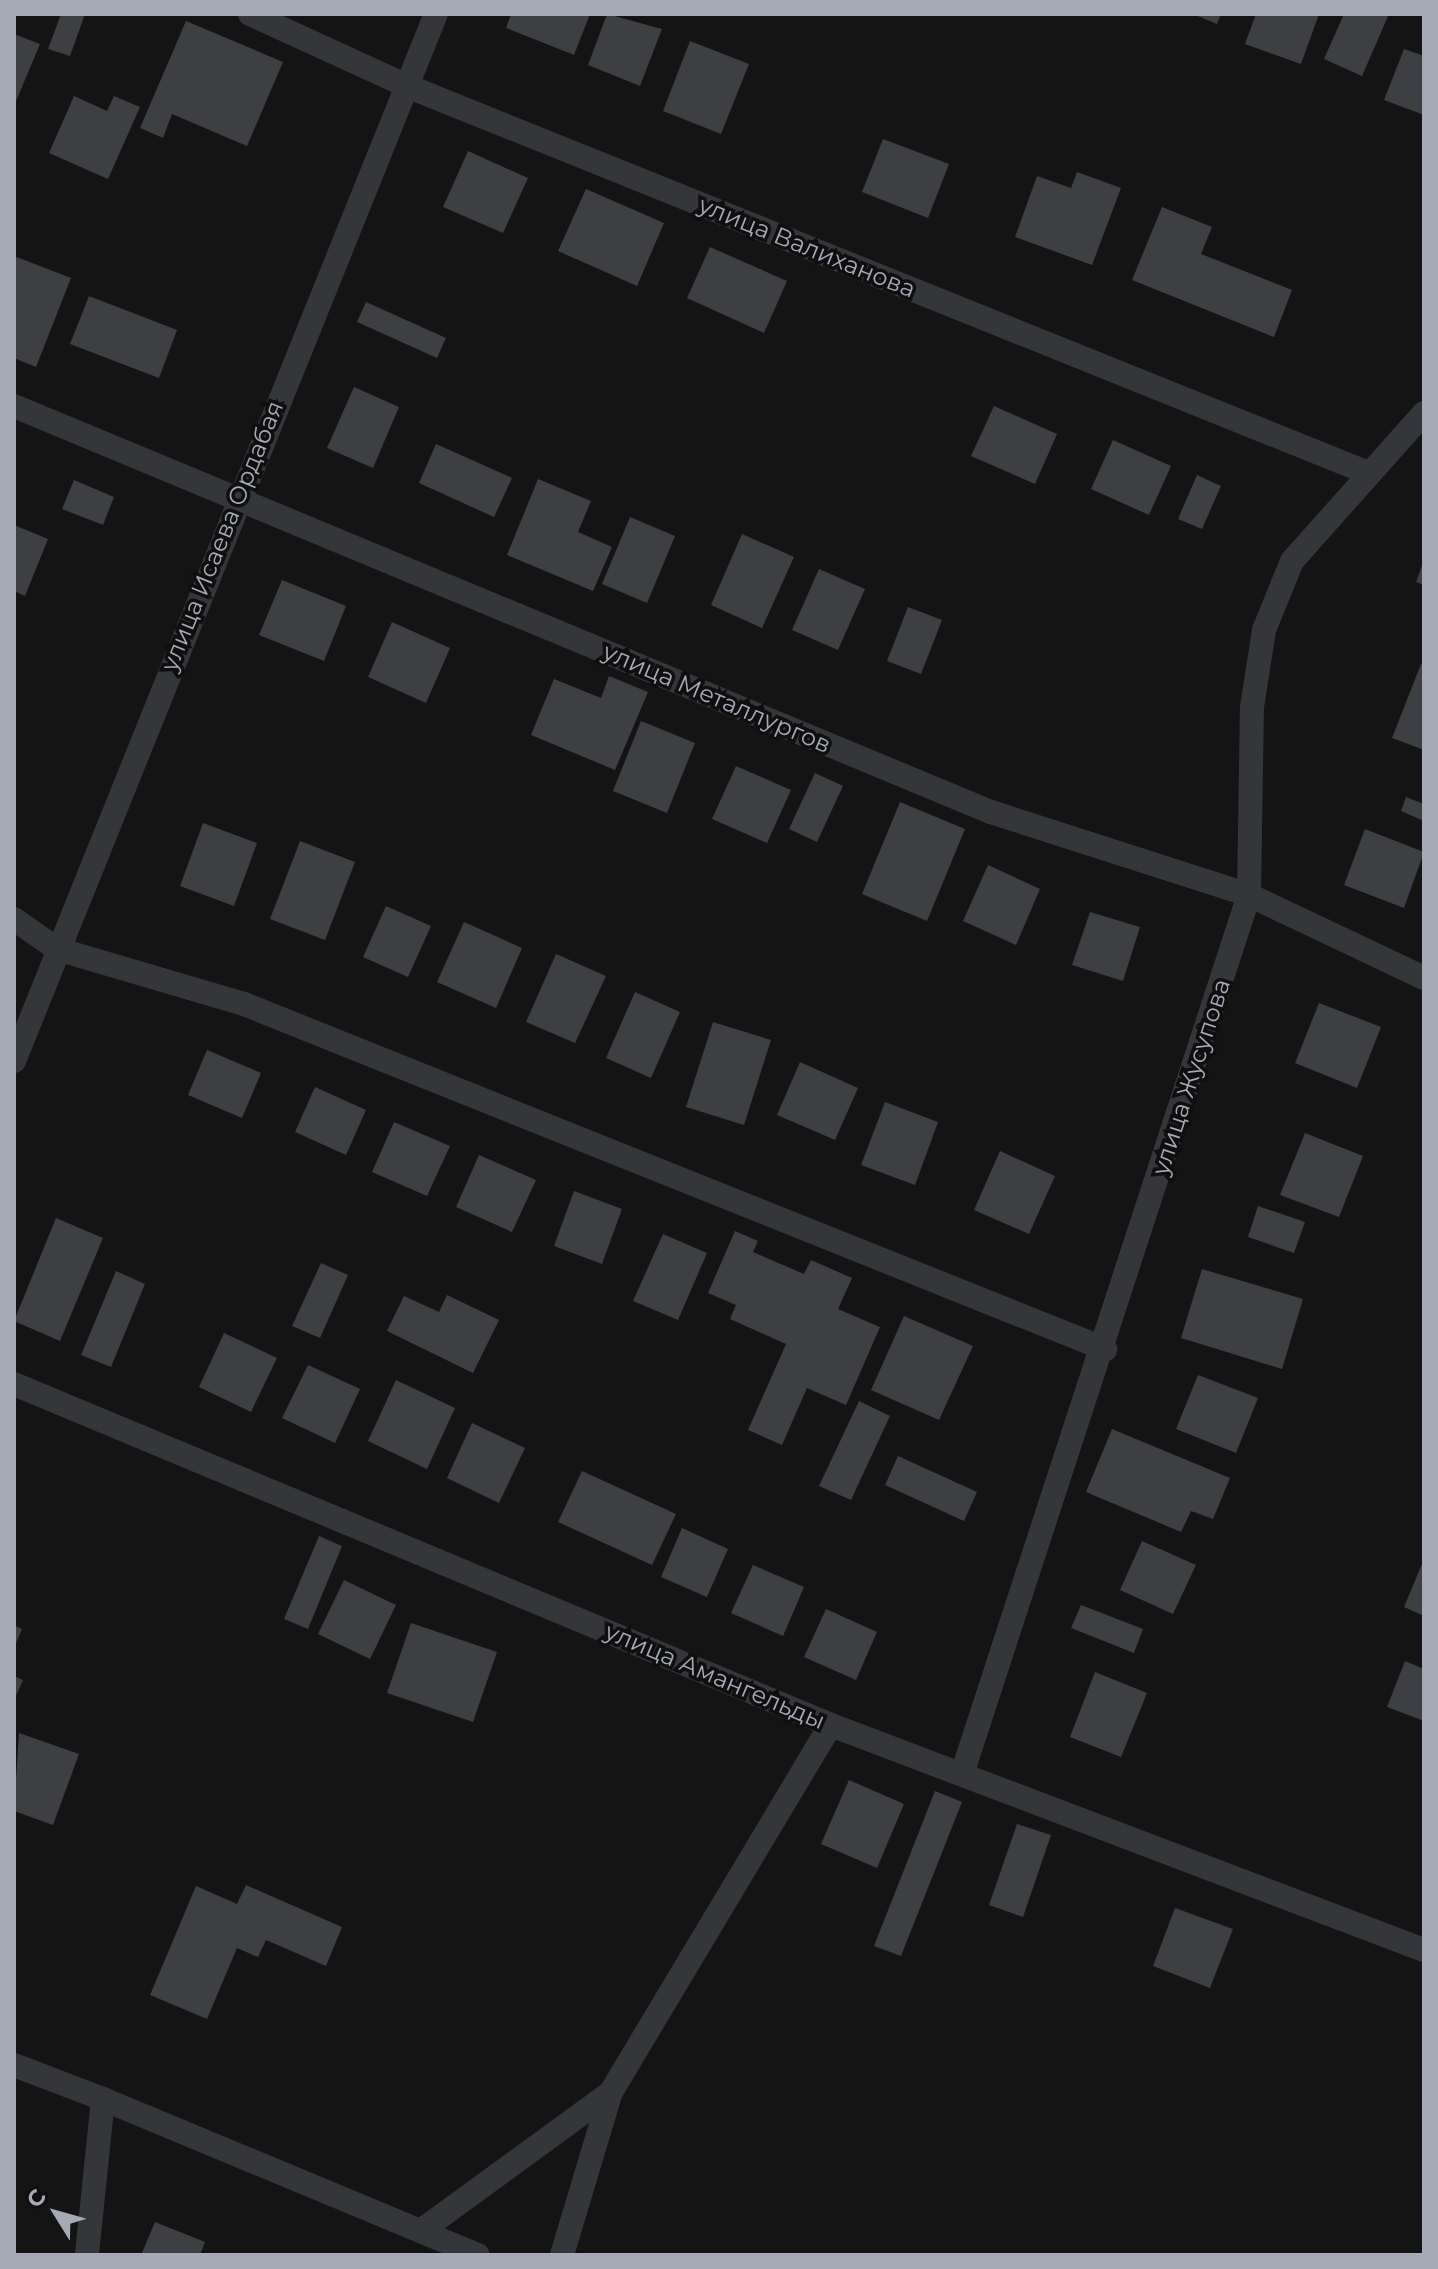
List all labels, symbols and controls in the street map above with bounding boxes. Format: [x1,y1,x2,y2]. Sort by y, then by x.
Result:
street label: улица Валиханова [694,190,920,304]
street label: улица Исаева Ордабая [155,397,289,675]
street label: улица Металлургов [599,637,835,759]
street label: улица Жусупова [1146,975,1236,1179]
street label: улица Амангельды [601,1617,829,1735]
north arrow [16,2173,96,2253]
text: С [21,2184,52,2213]

